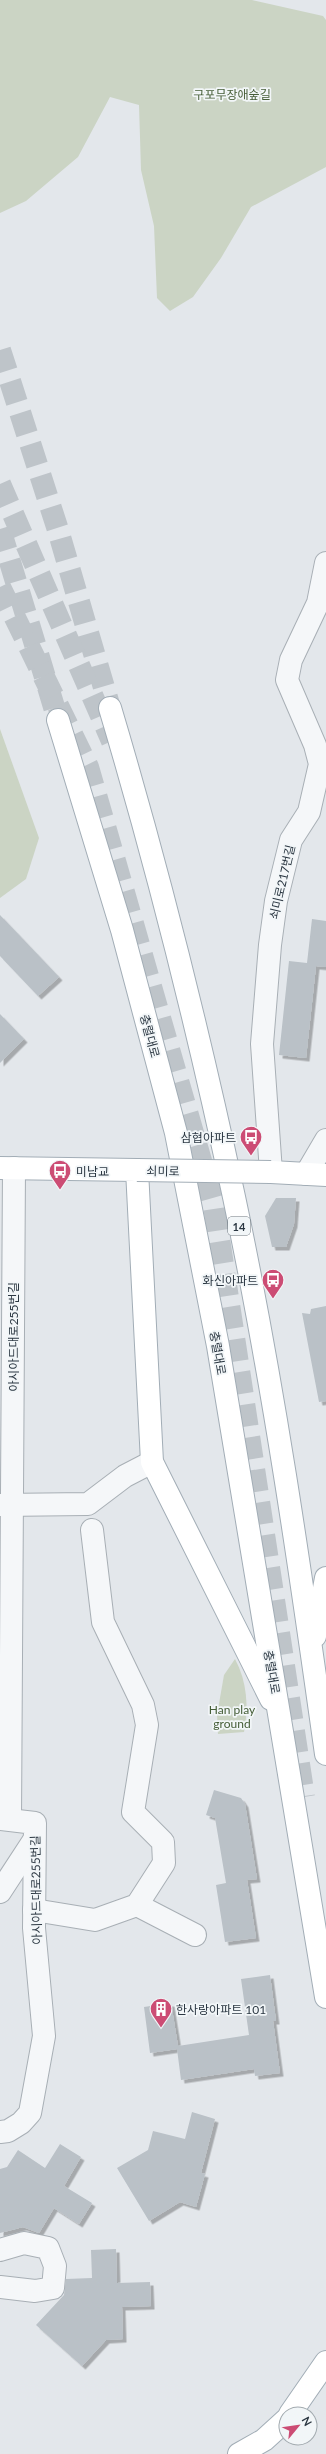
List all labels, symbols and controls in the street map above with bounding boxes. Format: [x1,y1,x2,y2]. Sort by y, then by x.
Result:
park label: 구포무장애숲길 [193,87,271,102]
street label: 쇠미로217번길 [266,843,298,921]
street label: 충렬대로 [137,1013,163,1059]
bus stop icon: 삼협아파트 [238,1124,264,1157]
place label: 삼협아파트 [181,1130,236,1145]
bus stop icon: 미남교 [47,1158,73,1191]
street label: 쇠미로 [146,1163,180,1179]
place label: 미남교 [76,1164,109,1179]
road number: 14 [228,1217,250,1235]
bus stop icon: 화신아파트 [260,1267,286,1300]
place label: 화신아파트 [203,1273,258,1288]
street label: 아시아드대로255번길 [6,1282,21,1392]
street label: 충렬대로 [207,1330,229,1376]
street label: 충렬대로 [261,1649,283,1695]
park label: Han play ground [209,1702,256,1731]
street label: 아시아드대로255번길 [28,1835,44,1945]
building icon: 한사랑아파트 101 [148,1996,174,2029]
place label: 한사랑아파트 101 [176,2002,266,2017]
north arrow [278,2406,318,2446]
text: N [299,2414,315,2428]

